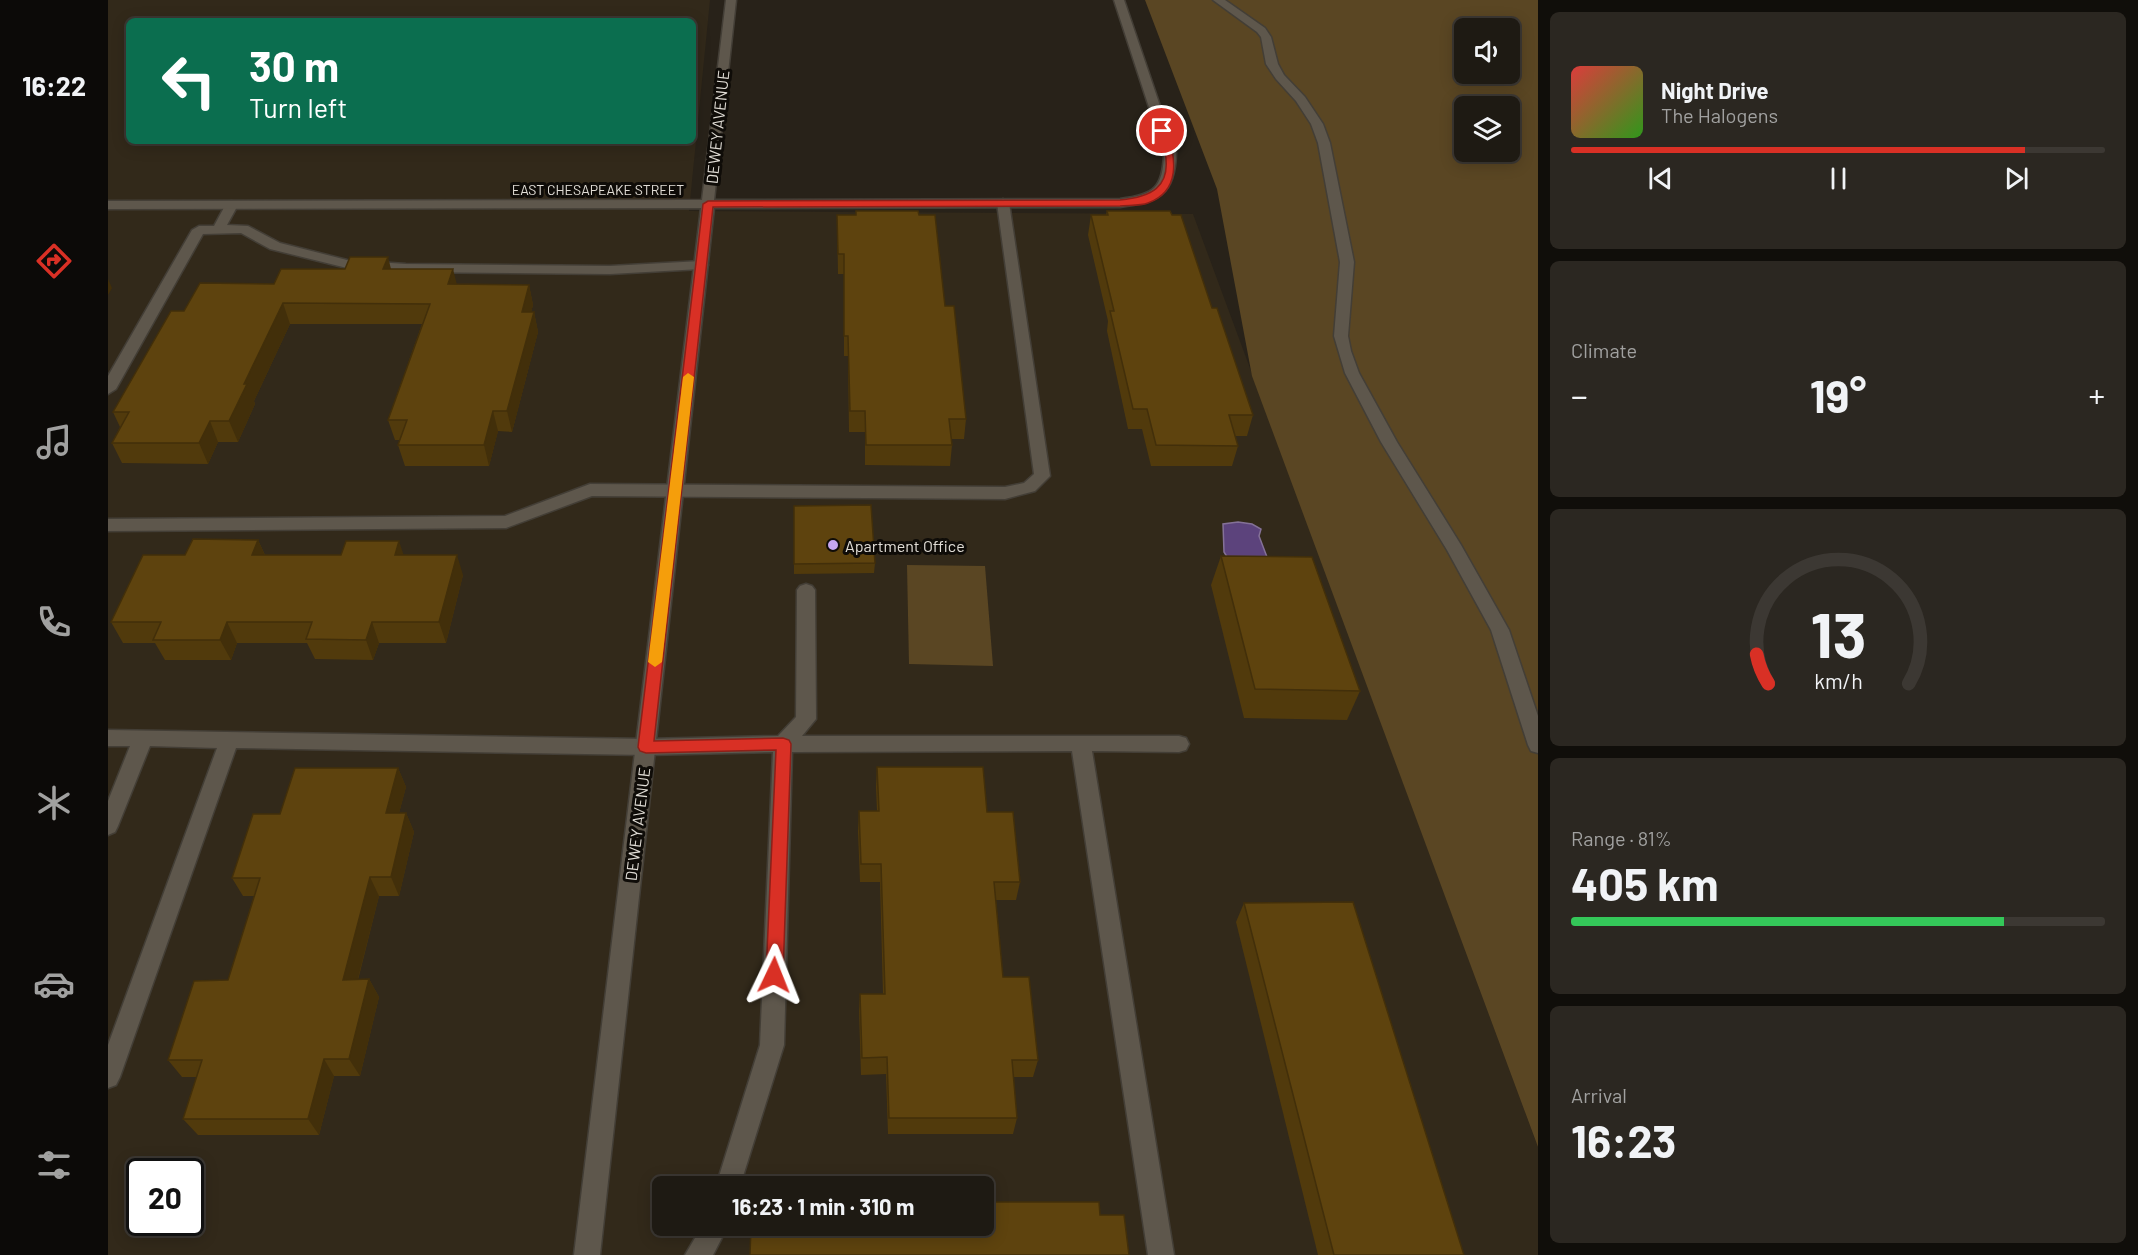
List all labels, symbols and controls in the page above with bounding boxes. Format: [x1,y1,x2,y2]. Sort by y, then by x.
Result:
map controls [1454,18,1520,162]
button: sound [1454,18,1520,84]
text: 30 m [249,40,339,90]
icon: left [150,42,228,120]
text: 16:22 [22,69,86,101]
street label: DEWEY AVENUE [702,69,732,185]
text: Night Drive [1661,77,1769,103]
text: Turn left [249,91,347,123]
button: layers [1454,96,1520,162]
text: The Halogens [1661,103,1778,127]
pin [1136,105,1187,156]
icon: arrive [1145,114,1178,147]
icon: previous [1644,162,1677,195]
icon: pause [1822,162,1855,195]
icon: next [2000,162,2033,195]
street label: EAST CHESAPEAKE STREET [512,181,684,198]
icon: directions [33,240,75,282]
text: Climate [1571,338,1637,362]
text: 19° [1810,368,1866,422]
text: − [1571,375,1588,415]
text: + [2089,375,2105,415]
icon: music [33,421,75,463]
place label: Apartment Office [845,536,965,555]
marker: Apartment Office [826,538,840,552]
text: 13 [1810,597,1866,671]
icon: phone [33,601,75,643]
text: km/h [1814,669,1862,694]
street label: DEWEY AVENUE [621,766,653,882]
icon: climate [33,782,75,824]
text: Range · 81% [1571,826,1672,850]
text: 405 km [1571,856,1719,910]
position arrow [742,943,806,1007]
icon: car [33,963,75,1005]
text: Arrival [1571,1083,1627,1107]
text: 16:23 [1571,1113,1676,1167]
icon: filters [33,1144,75,1186]
speed limit sign: 20 [126,1158,204,1236]
text: 16:23 · 1 min · 310 m [732,1193,914,1219]

